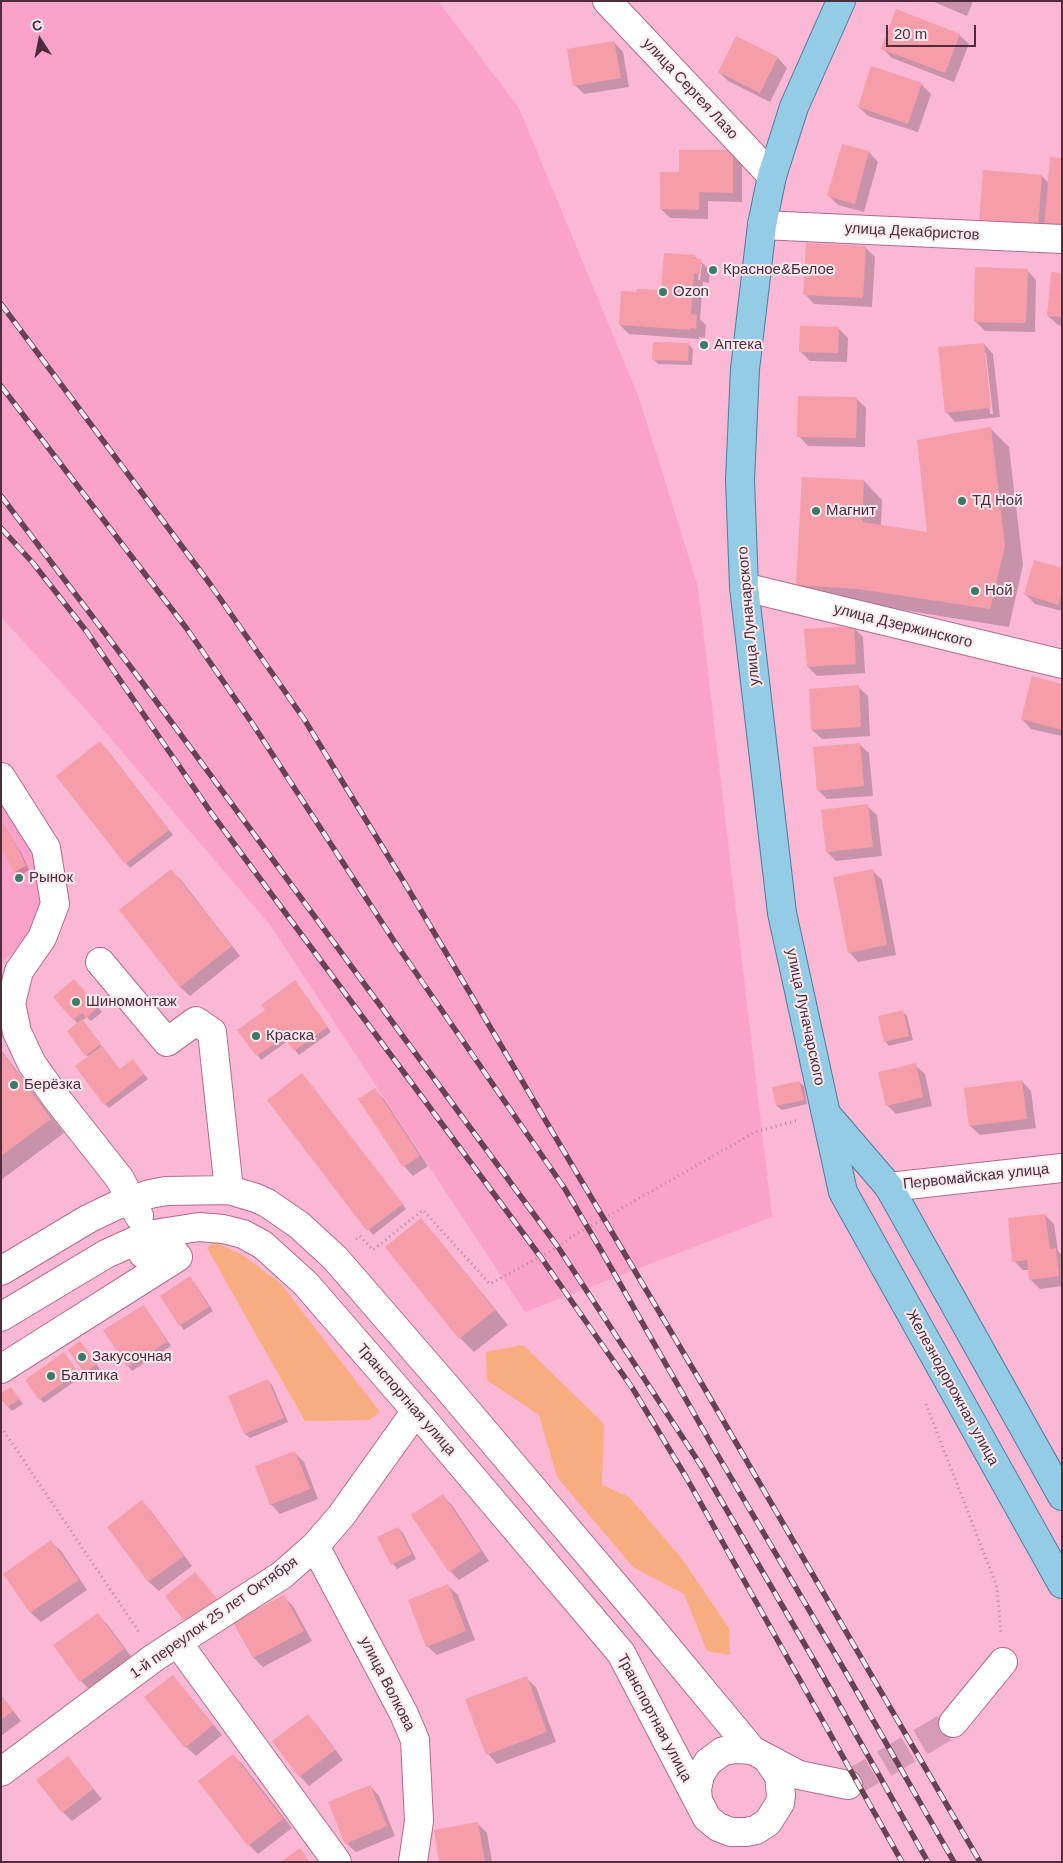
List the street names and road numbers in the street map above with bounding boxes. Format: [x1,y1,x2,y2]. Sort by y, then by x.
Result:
street label: улица Сергея Лазо [638,35,742,143]
street label: улица Декабристов [844,219,980,245]
street label: улица Луначарского [734,546,764,686]
street label: улица Дзержинского [832,600,974,652]
street label: улица Луначарского [782,947,828,1087]
street label: Первомайская улица [902,1160,1050,1194]
street label: Железнодорожная улица [902,1307,1002,1469]
street label: Транспортная улица [353,1340,459,1460]
street label: 1-й переулок 25 лет Октября [127,1553,301,1683]
street label: улица Волкова [356,1634,418,1734]
street label: Транспортная улица [613,1651,695,1785]

